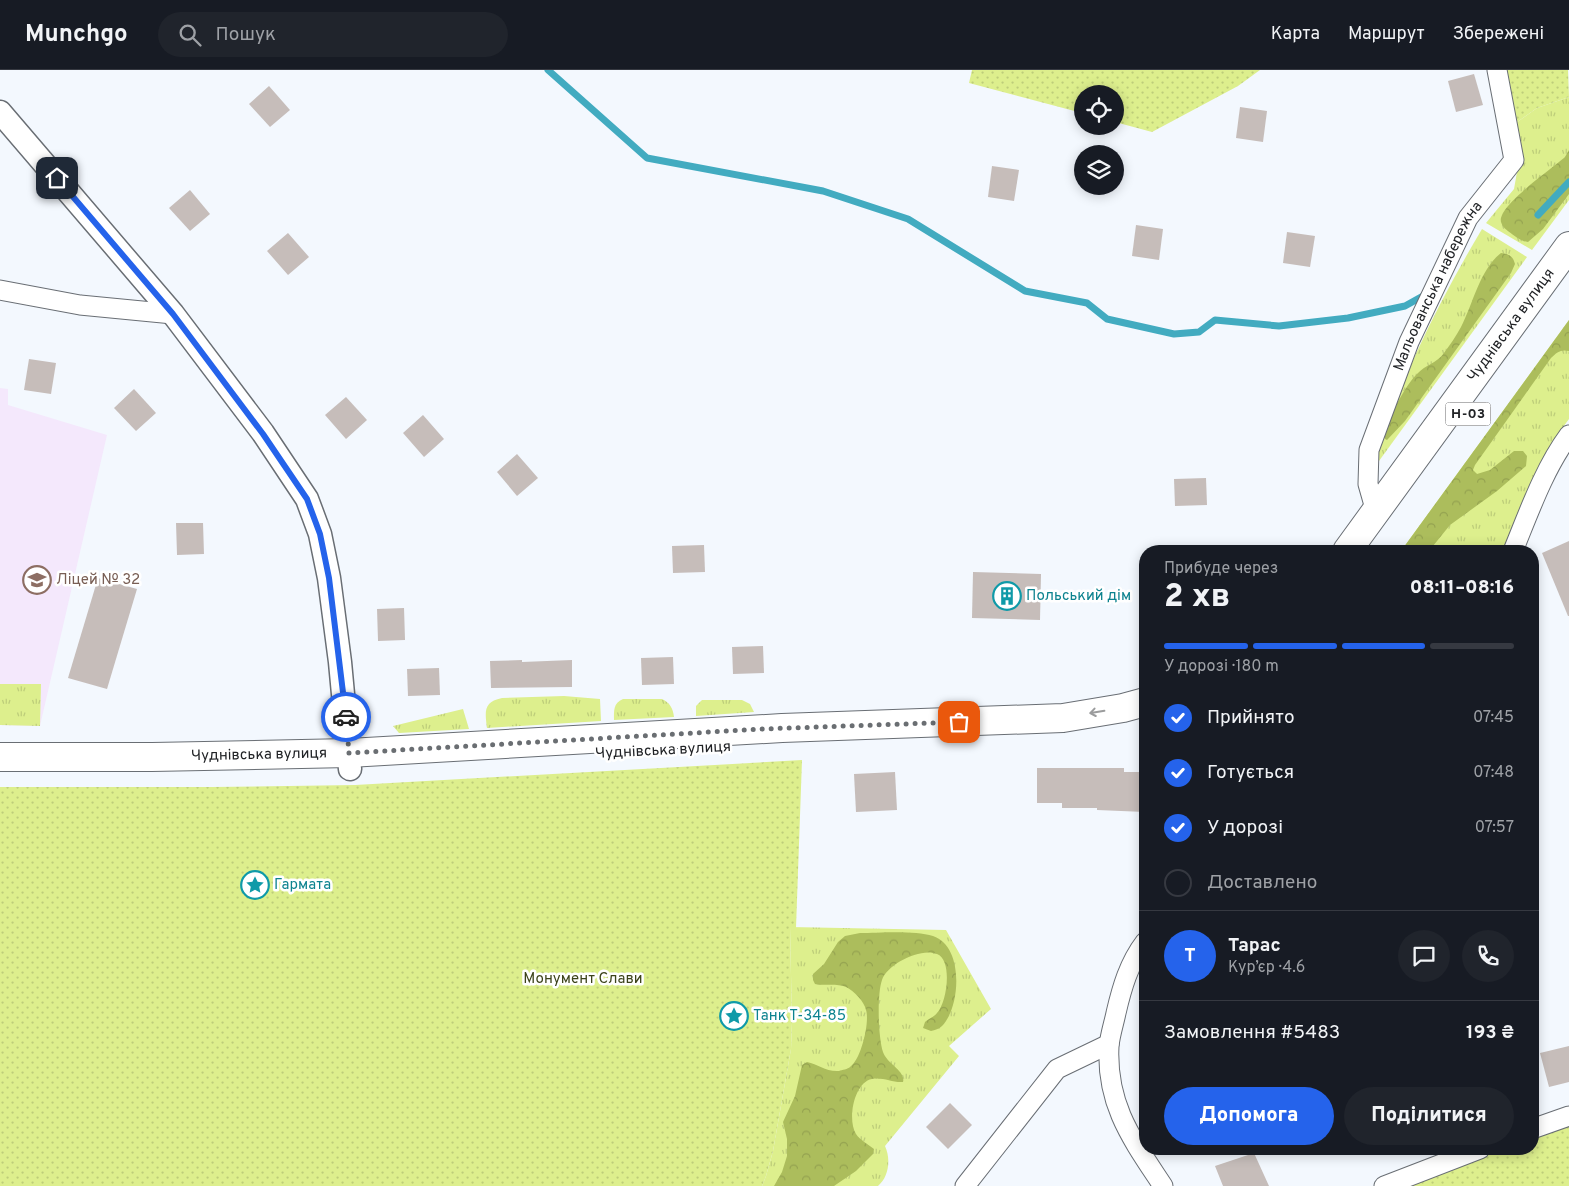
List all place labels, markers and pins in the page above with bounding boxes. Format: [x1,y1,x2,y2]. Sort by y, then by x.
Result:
pin [36,157,78,199]
school or university icon: Ліцей № 32 [22,565,52,595]
place label: Ліцей № 32 [56,571,140,590]
building icon: Польський дім [992,581,1022,611]
place label: Польський дім [1026,587,1131,606]
pin [938,701,980,743]
place icon: Гармата [240,870,270,900]
place label: Гармата [274,876,331,895]
place icon: Танк Т-34-85 [719,1001,749,1031]
place label: Танк Т-34-85 [753,1007,846,1026]

